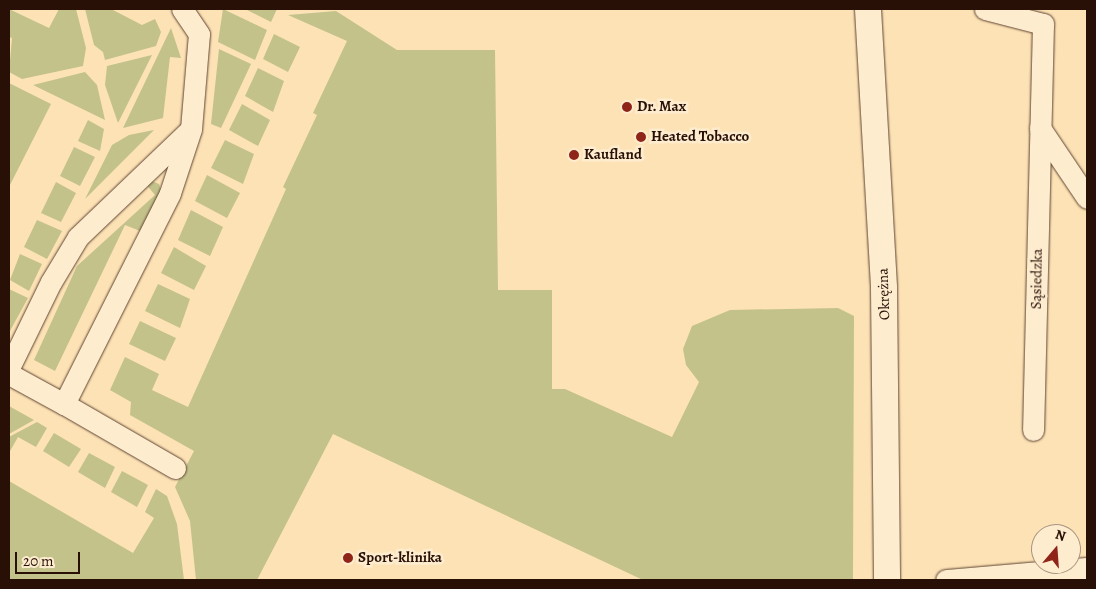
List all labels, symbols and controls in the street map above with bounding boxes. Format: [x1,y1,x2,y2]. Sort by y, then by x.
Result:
place label: Dr. Max [637,98,686,116]
marker: Dr. Max [621,101,633,113]
place label: Heated Tobacco [651,128,749,146]
marker: Heated Tobacco [635,131,647,143]
place label: Kaufland [584,146,642,164]
marker: Kaufland [568,149,580,161]
street label: Sąsiedzka [1027,248,1047,310]
street label: Okrężna [874,268,894,320]
north arrow [1031,524,1081,574]
text: N [1053,525,1068,546]
scale bar [18,542,82,574]
place label: Sport-klinika [358,549,442,567]
text: 20 m [23,551,54,571]
marker: Sport-klinika [342,552,354,564]

